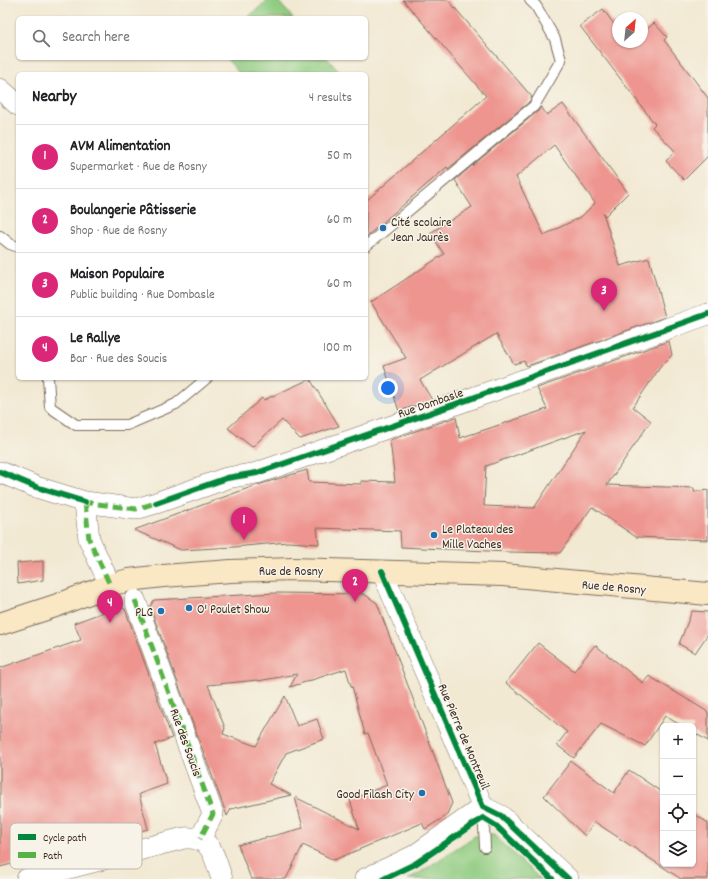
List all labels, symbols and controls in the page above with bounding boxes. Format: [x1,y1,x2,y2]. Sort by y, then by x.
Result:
north arrow [612,12,648,48]
search box [16,16,368,60]
icon: search [30,27,52,49]
text: Search here [62,27,130,49]
text: Nearby [32,86,76,110]
text: 4 results [309,89,352,108]
text: AVM Alimentation [70,136,170,158]
text: 1 [44,147,46,166]
text: 50 m [327,147,352,166]
text: Supermarket · Rue de Rosny [70,158,207,177]
text: Boulangerie Pâtisserie [70,200,196,222]
text: 2 [42,211,48,230]
text: 60 m [327,211,352,230]
place label: Cité scolaire Jean Jaurès [391,214,452,248]
text: Shop · Rue de Rosny [70,222,167,241]
marker: Cité scolaire Jean Jaurès [378,223,388,233]
text: Maison Populaire [70,264,164,286]
text: 3 [42,275,48,294]
text: 60 m [327,275,352,294]
pin: 3 [591,278,617,311]
text: Public building · Rue Dombasle [70,286,215,305]
text: Le Rallye [70,328,120,350]
text: 4 [42,339,48,358]
text: 100 m [323,339,352,358]
text: Bar · Rue des Soucis [70,350,167,369]
your location [378,378,398,398]
street label: Rue Dombasle [396,384,466,424]
pin: 1 [231,507,257,540]
place label: Le Plateau des Mille Vaches [442,521,514,555]
marker: Le Plateau des Mille Vaches [429,530,439,540]
street label: Rue de Rosny [259,563,324,582]
pin: 2 [342,569,368,602]
street label: Rue de Rosny [581,576,647,601]
pin: 4 [97,590,123,623]
place label: O' Poulet Show [197,601,270,620]
marker: O' Poulet Show [184,603,194,613]
place label: PLG [135,604,153,623]
marker: PLG [156,606,166,616]
street label: Rue Pierre de Montreuil [432,681,494,793]
street label: Rue des Soucis [164,706,206,780]
map controls [660,723,696,867]
button: + [660,723,696,759]
button: − [660,759,696,795]
place label: Good Filash City [336,786,415,805]
marker: Good Filash City [417,788,427,798]
button: locate [660,795,696,831]
legend [10,823,142,869]
text: Cycle path [43,831,87,847]
button: layers [660,831,696,867]
text: Path [43,849,62,865]

